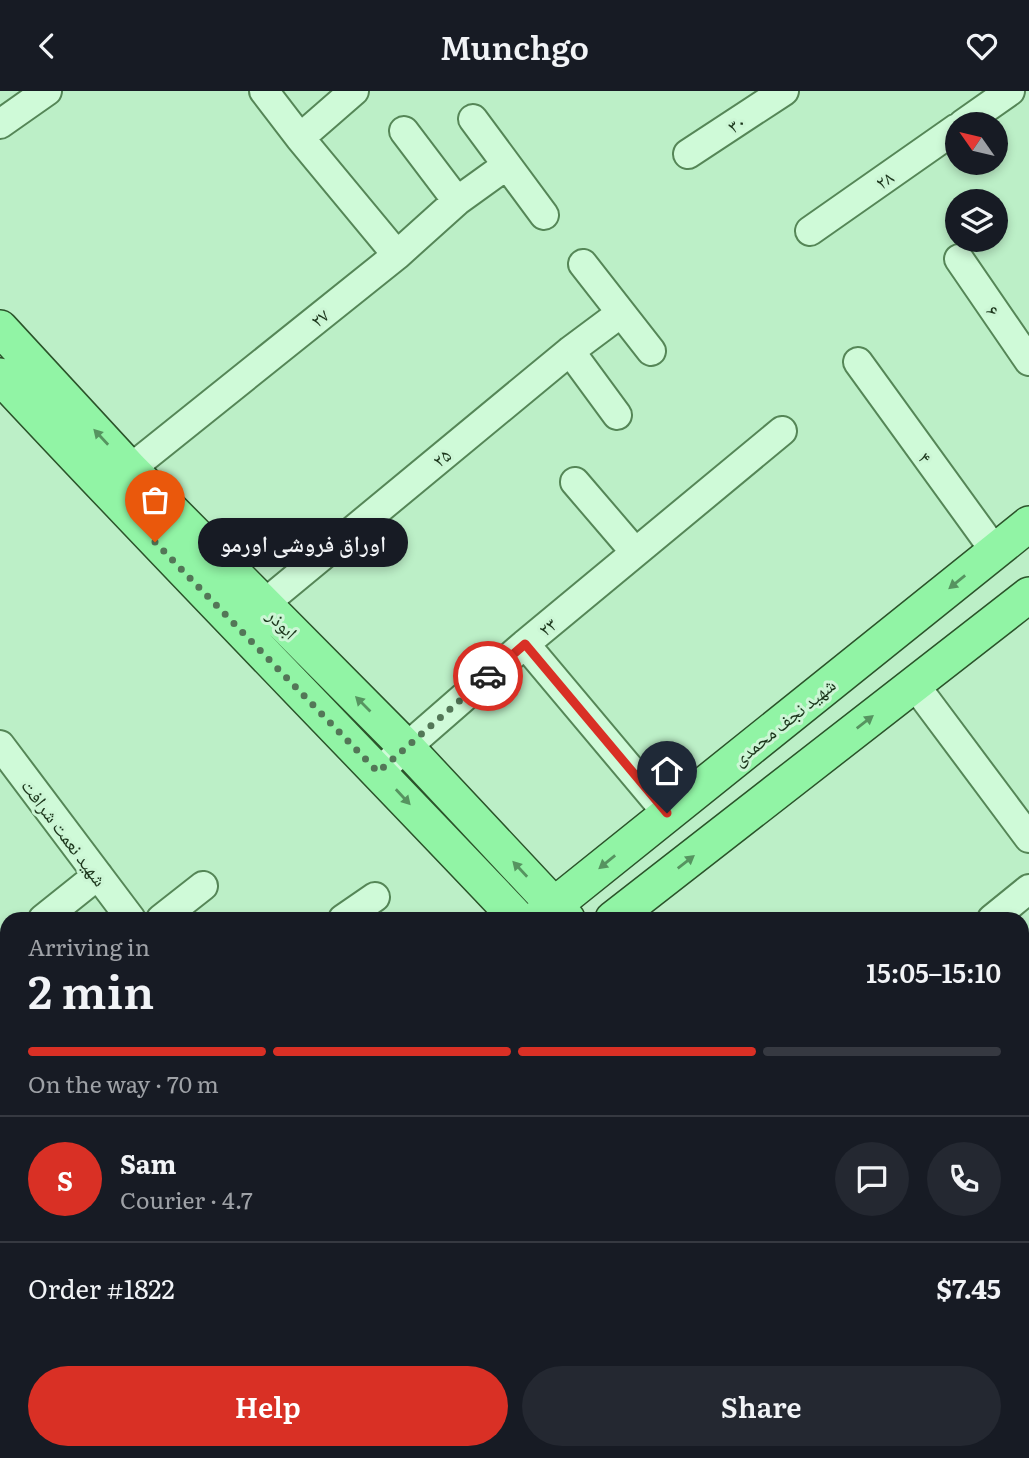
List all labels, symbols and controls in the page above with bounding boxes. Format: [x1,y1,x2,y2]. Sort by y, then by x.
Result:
text: Munchgo [440,22,589,70]
icon: back [28,27,66,65]
icon: heart [963,27,1001,65]
street label: ۳۰ [721,107,751,139]
north arrow [945,112,1008,175]
map controls [945,112,1008,252]
street label: ۲۸ [869,162,899,195]
button: layers [945,189,1008,252]
street label: ۶ [980,299,1008,321]
street label: ۲۷ [304,300,335,333]
one-way arrow [93,429,109,446]
street label: ۲۵ [425,441,457,473]
street label: ۴ [912,445,940,469]
pin [125,470,185,542]
icon: bag [136,481,174,519]
callout: اوراق فروشی اورمو [197,517,407,567]
text: اوراق فروشی اورمو [220,525,386,559]
one-way arrow [948,574,966,589]
street label: ابوذر [260,600,305,645]
street label: ۲۳ [531,610,563,642]
courier [453,641,523,711]
icon: car [469,657,507,695]
street label: شهید نجف محمدی [725,670,841,772]
one-way arrow [356,696,372,713]
one-way arrow [856,714,874,729]
pin [637,741,697,813]
icon: home [648,752,686,790]
street label: شهید نعمت شرافت [15,773,115,891]
one-way arrow [394,788,410,805]
one-way arrow [598,854,616,869]
one-way arrow [677,855,695,869]
one-way arrow [513,861,529,878]
text: Arriving in [28,929,150,963]
text: 15:05–15:10 [866,952,1001,991]
text: 2 min [28,955,154,1023]
text: On the way · 70 m [28,1066,219,1100]
button: chat [835,1142,909,1216]
button: phone [927,1142,1001,1216]
text: Sam [120,1143,176,1182]
text: S [57,1160,73,1199]
text: Courier · 4.7 [120,1182,253,1216]
text: Order #1822 [28,1268,175,1307]
text: $7.45 [936,1268,1001,1307]
button: Help [28,1366,508,1446]
button: Share [522,1366,1001,1446]

